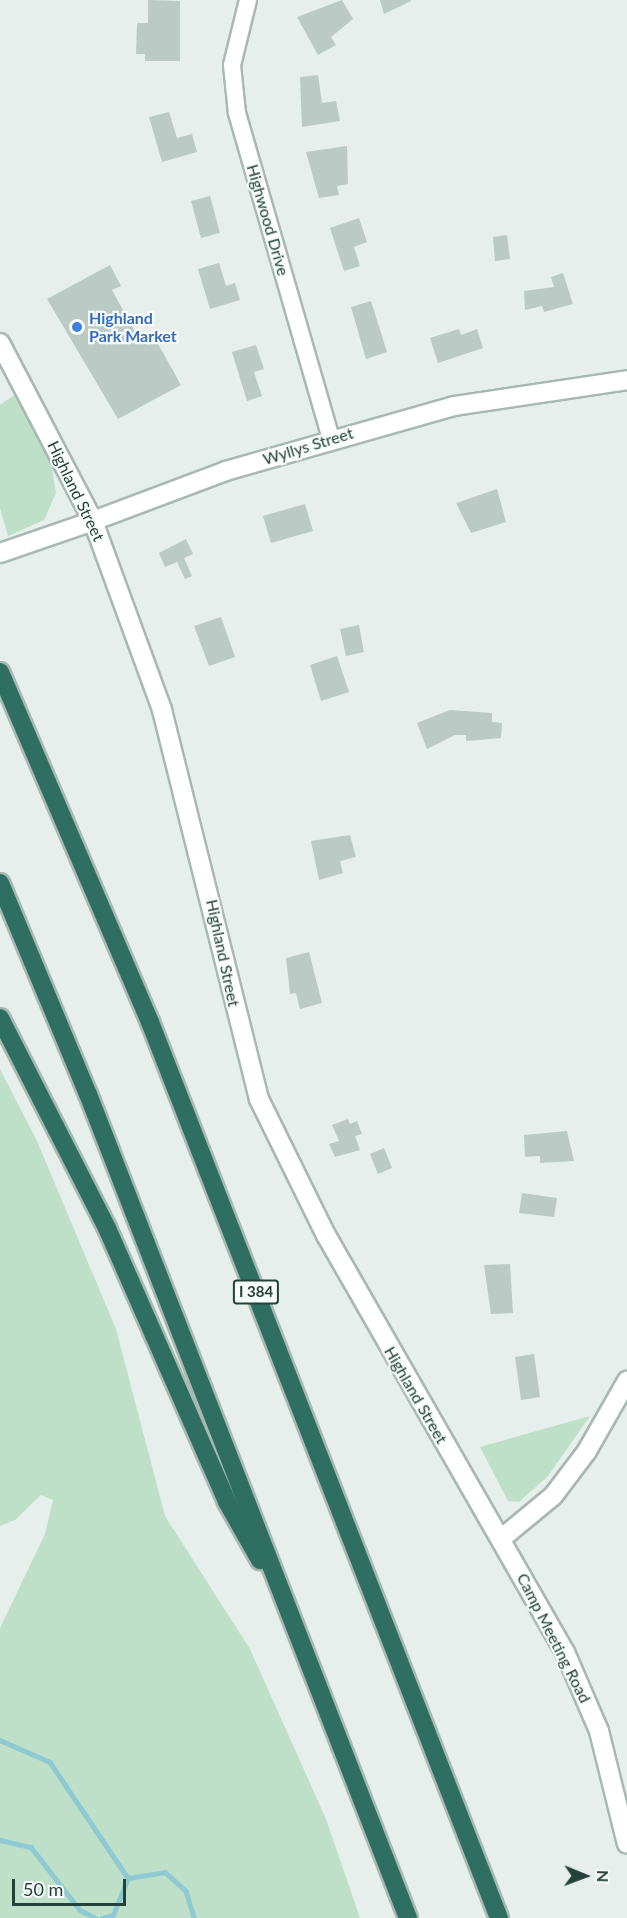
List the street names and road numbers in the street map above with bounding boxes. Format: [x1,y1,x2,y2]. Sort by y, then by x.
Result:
street label: Highwood Drive [243,162,293,278]
street label: Wyllys Street [261,423,355,469]
street label: Highland Street [43,438,109,544]
street label: Highland Street [202,898,244,1008]
road number: I 384 [232,1280,280,1304]
street label: Highland Street [380,1343,452,1447]
street label: Camp Meeting Road [513,1570,595,1706]

